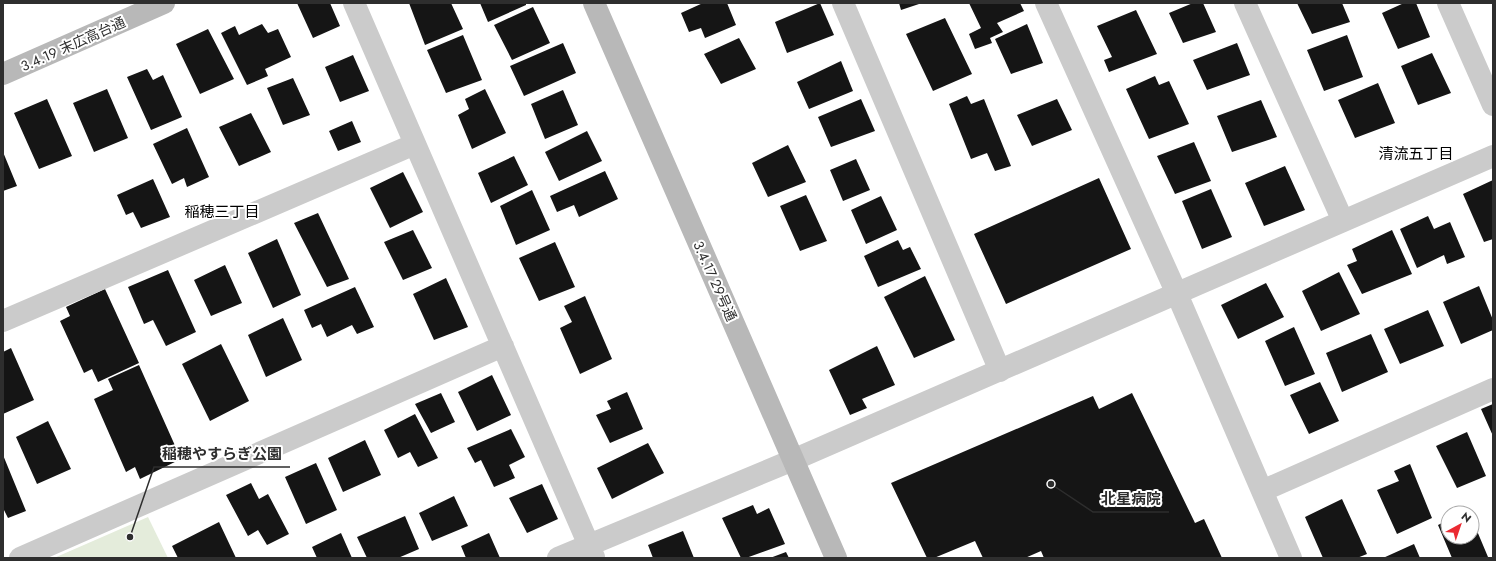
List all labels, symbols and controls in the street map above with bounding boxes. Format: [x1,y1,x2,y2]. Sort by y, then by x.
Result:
street label: 3.4.19 末広高台通 [18,12,128,76]
district label: 清流五丁目 [1378,143,1454,165]
district label: 稲穂三丁目 [184,201,260,223]
street label: 3.4.17 29号通 [688,238,742,324]
callout: 稲穂やすらぎ公園 [154,440,290,467]
text: 稲穂やすらぎ公園 [162,443,282,465]
callout: 北星病院 [1093,485,1169,512]
text: 北星病院 [1101,488,1161,510]
north arrow [1440,505,1480,545]
text: N [1458,508,1475,526]

